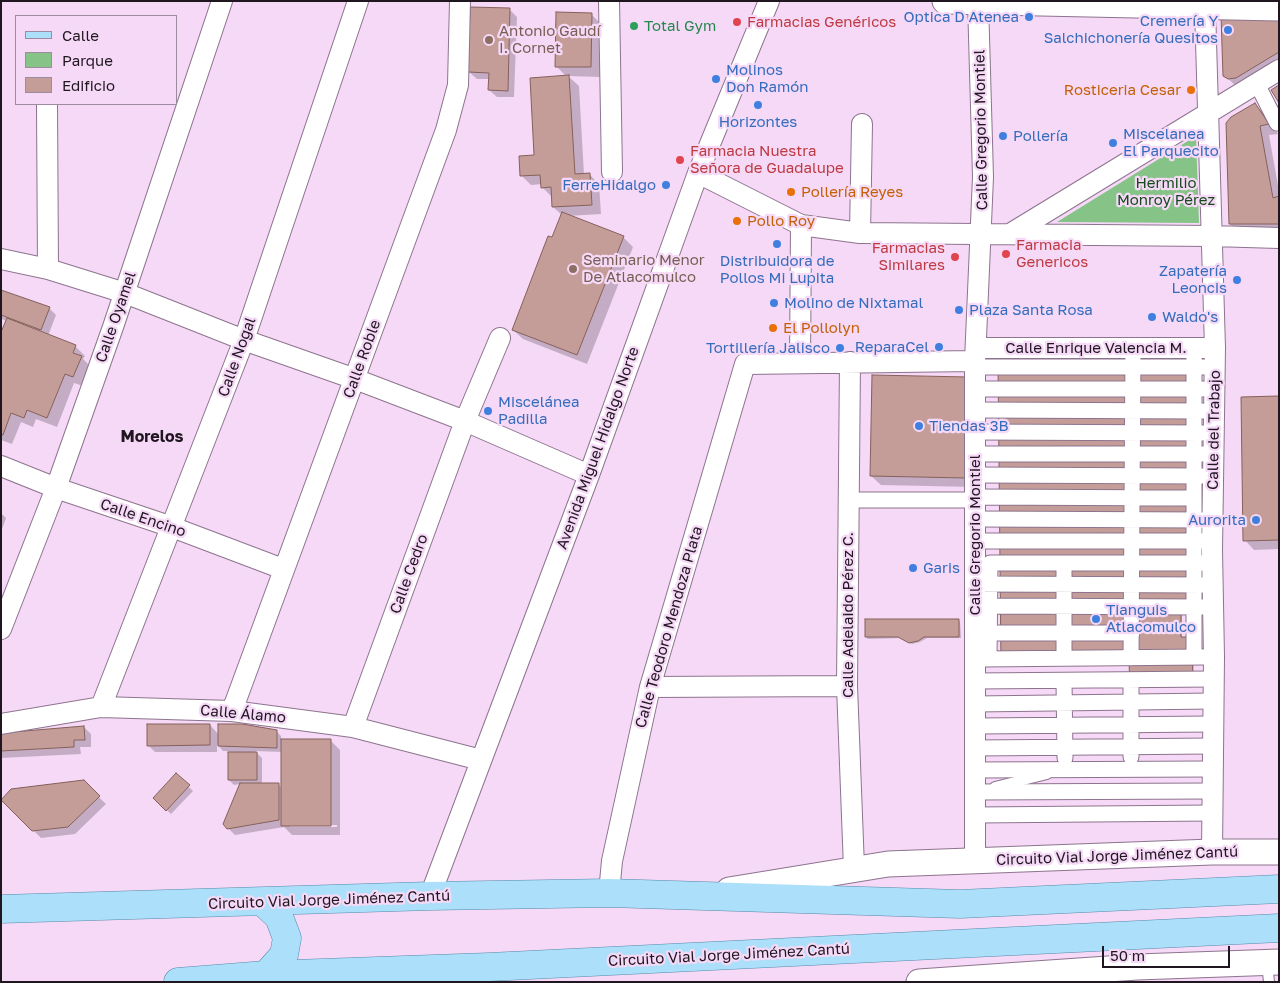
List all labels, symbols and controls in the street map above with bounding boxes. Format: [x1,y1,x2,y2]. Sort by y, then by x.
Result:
place label: Optica D Atenea [903,8,1019,26]
marker: Optica D Atenea [1023,11,1035,23]
place label: Cremería Y Salchichonería Quesitos [1044,12,1218,47]
place label: Farmacias Genéricos [747,13,896,31]
legend [15,15,178,105]
marker: Farmacias Genéricos [731,16,743,28]
place label: Total Gym [644,17,716,35]
marker: Total Gym [628,20,640,32]
place label: Antonio Gaudí I. Cornet [499,22,600,57]
marker: Cremería Y Salchichonería Quesitos [1222,24,1234,36]
text: Calle [62,26,99,44]
marker: Antonio Gaudí I. Cornet [483,34,495,46]
street label: Calle Gregorio Montiel [971,49,991,211]
text: Parque [62,51,113,69]
place label: Molinos Don Ramón [726,61,808,96]
marker: Molinos Don Ramón [710,73,722,85]
text: Edificio [62,76,115,94]
place label: Rosticeria Cesar [1064,81,1181,99]
marker: Rosticeria Cesar [1185,84,1197,96]
marker: Horizontes [752,99,764,111]
place label: Horizontes [719,113,797,131]
place label: Miscelanea El Parquecito [1123,125,1219,160]
place label: Pollería [1013,127,1068,145]
marker: Pollería [997,130,1009,142]
marker: Miscelanea El Parquecito [1107,137,1119,149]
place label: Farmacia Nuestra Señora de Guadalupe [690,142,844,177]
marker: Farmacia Nuestra Señora de Guadalupe [674,154,686,166]
park label: Hermilio Monroy Pérez [1117,174,1215,209]
place label: FerreHidalgo [562,176,656,194]
marker: FerreHidalgo [660,179,672,191]
place label: Pollería Reyes [801,183,903,201]
marker: Pollería Reyes [785,186,797,198]
place label: Pollo Roy [747,212,815,230]
marker: Pollo Roy [731,215,743,227]
place label: Farmacia Genericos [1016,236,1088,271]
marker: Distribuidora de Pollos Mi Lupita [771,238,783,250]
place label: Farmacias Similares [872,239,945,274]
marker: Farmacia Genericos [1000,248,1012,260]
place label: Seminario Menor De Atlacomulco [583,251,705,286]
marker: Farmacias Similares [949,251,961,263]
place label: Distribuidora de Pollos Mi Lupita [720,252,834,287]
place label: Zapatería Leoncis [1159,262,1227,297]
marker: Seminario Menor De Atlacomulco [567,263,579,275]
street label: Calle Oyamel [92,269,140,365]
marker: Zapatería Leoncis [1231,274,1243,286]
place label: Molino de Nixtamal [784,294,923,312]
marker: Molino de Nixtamal [768,297,780,309]
place label: Plaza Santa Rosa [969,301,1093,319]
marker: Plaza Santa Rosa [953,304,965,316]
place label: Waldo's [1162,308,1218,326]
marker: Waldo's [1146,311,1158,323]
street label: Calle Nogal [214,315,260,399]
street label: Calle Roble [339,317,385,401]
place label: El Pollolyn [783,319,860,337]
marker: El Pollolyn [767,322,779,334]
place label: ReparaCel [855,338,929,356]
place label: Tortillería Jalisco [706,339,830,357]
street label: Calle Enrique Valencia M. [1005,339,1187,357]
marker: ReparaCel [933,341,945,353]
marker: Tortillería Jalisco [834,342,846,354]
street label: Avenida Miguel Hidalgo Norte [553,344,643,552]
street label: Calle del Trabajo [1204,370,1224,490]
place label: Miscelánea Padilla [498,393,579,428]
marker: Miscelánea Padilla [482,405,494,417]
place label: Tiendas 3B [929,417,1008,435]
marker: Tiendas 3B [913,420,925,432]
district label: Morelos [120,427,184,447]
street label: Calle Gregorio Montiel [966,455,984,615]
street label: Calle Encino [98,495,188,541]
place label: Aurorita [1188,511,1246,529]
marker: Aurorita [1250,514,1262,526]
street label: Calle Teodoro Mendoza Plata [632,524,706,730]
street label: Calle Cedro [386,532,432,616]
street label: Calle Adelaido Pérez C. [839,532,857,698]
place label: Garis [923,559,960,577]
marker: Garis [907,562,919,574]
place label: Tianguis Atlacomulco [1106,601,1196,636]
marker: Tianguis Atlacomulco [1090,613,1102,625]
street label: Calle Álamo [199,701,287,727]
street label: Circuito Vial Jorge Jiménez Cantú [996,843,1238,869]
street label: Circuito Vial Jorge Jiménez Cantú [208,887,450,913]
scale bar [1105,936,1232,968]
street label: Circuito Vial Jorge Jiménez Cantú [608,940,850,970]
text: 50 m [1110,946,1145,964]

